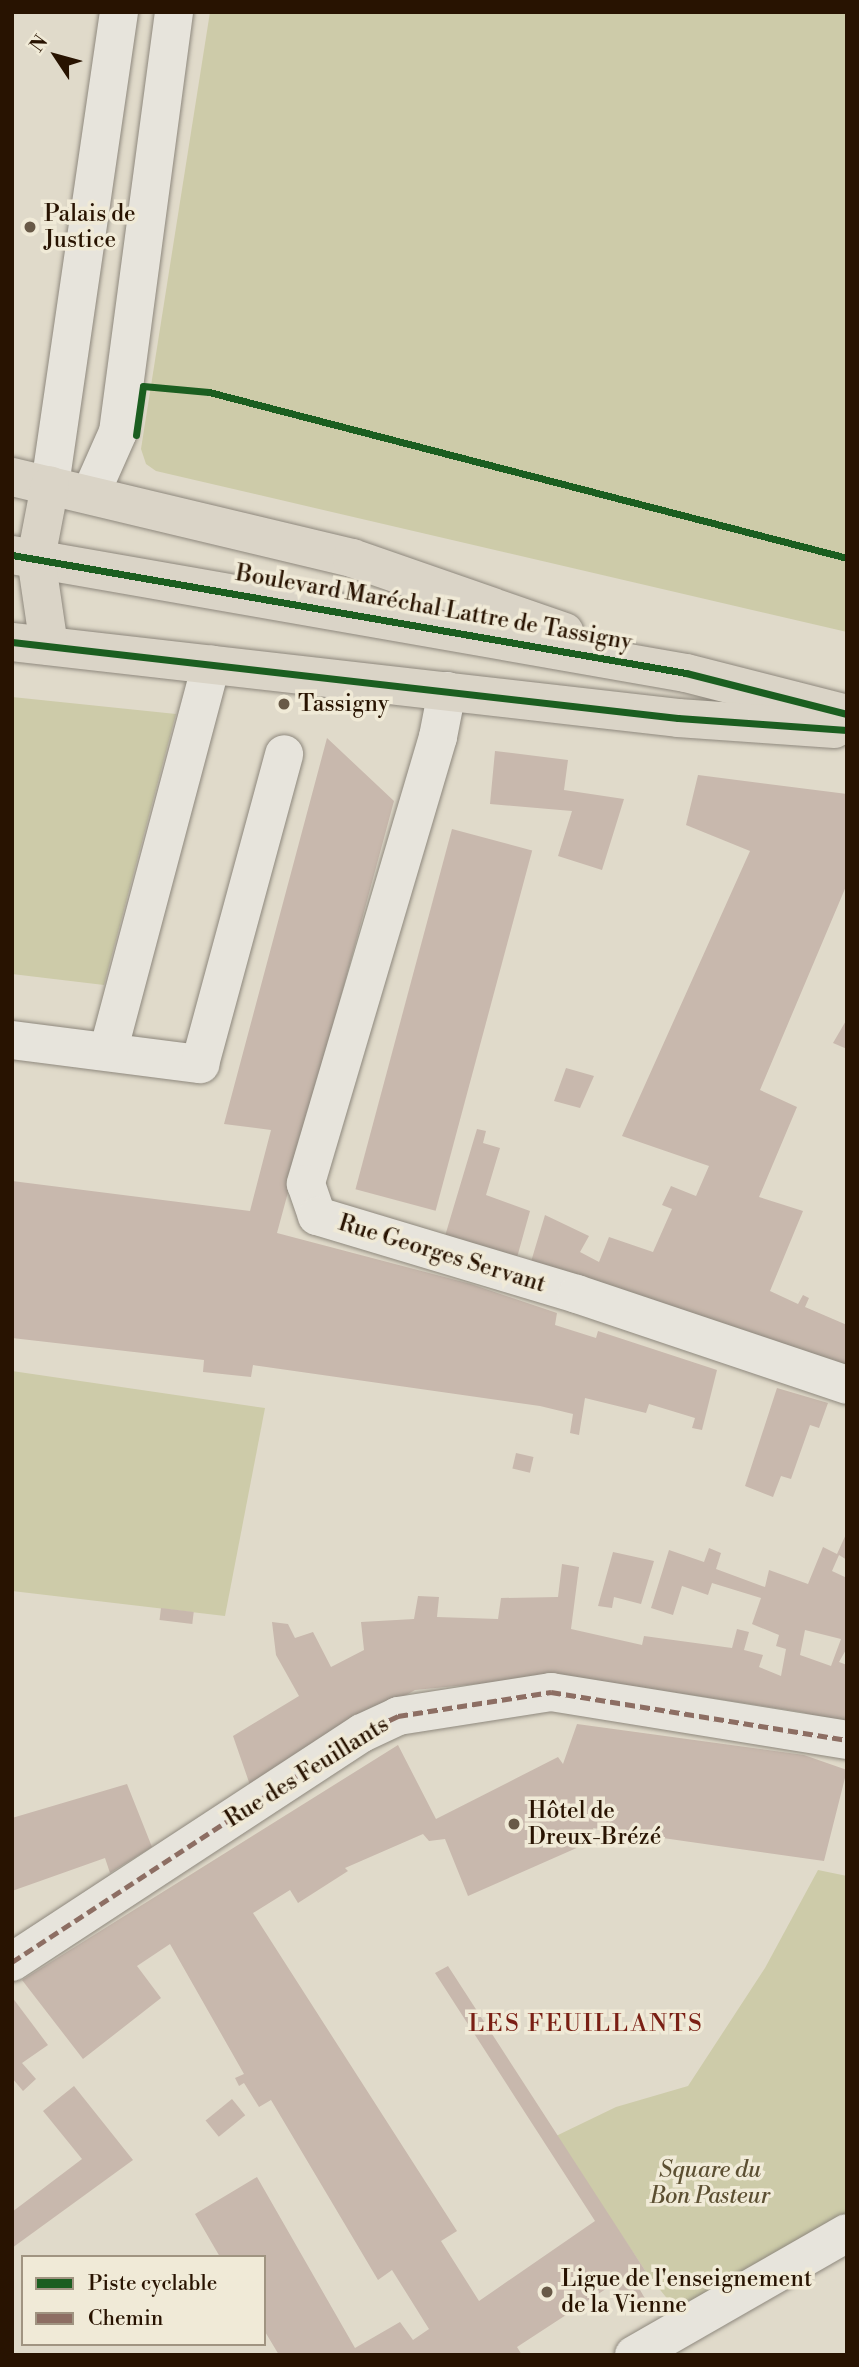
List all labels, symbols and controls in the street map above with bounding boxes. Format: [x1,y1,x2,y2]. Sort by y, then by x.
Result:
north arrow [21,21,91,91]
text: N [25,31,53,57]
place label: Palais de Justice [44,200,136,254]
marker: Palais de Justice [22,219,38,235]
street label: Boulevard Maréchal Lattre de Tassigny [234,559,634,657]
place label: Tassigny [298,690,389,718]
marker: Tassigny [276,696,292,712]
street label: Rue Georges Servant [335,1209,549,1299]
street label: Rue des Feuillants [220,1711,394,1833]
place label: Hôtel de Dreux-Brézé [528,1797,661,1851]
marker: Hôtel de Dreux-Brézé [506,1816,522,1832]
district label: LES FEUILLANTS [470,2011,702,2039]
park label: Square du Bon Pasteur [650,2156,770,2210]
legend [21,2255,266,2346]
place label: Ligue de l'enseignement de la Vienne [561,2265,812,2319]
text: Piste cyclable [88,2271,217,2297]
marker: Ligue de l'enseignement de la Vienne [539,2284,555,2300]
text: Chemin [88,2306,163,2332]

